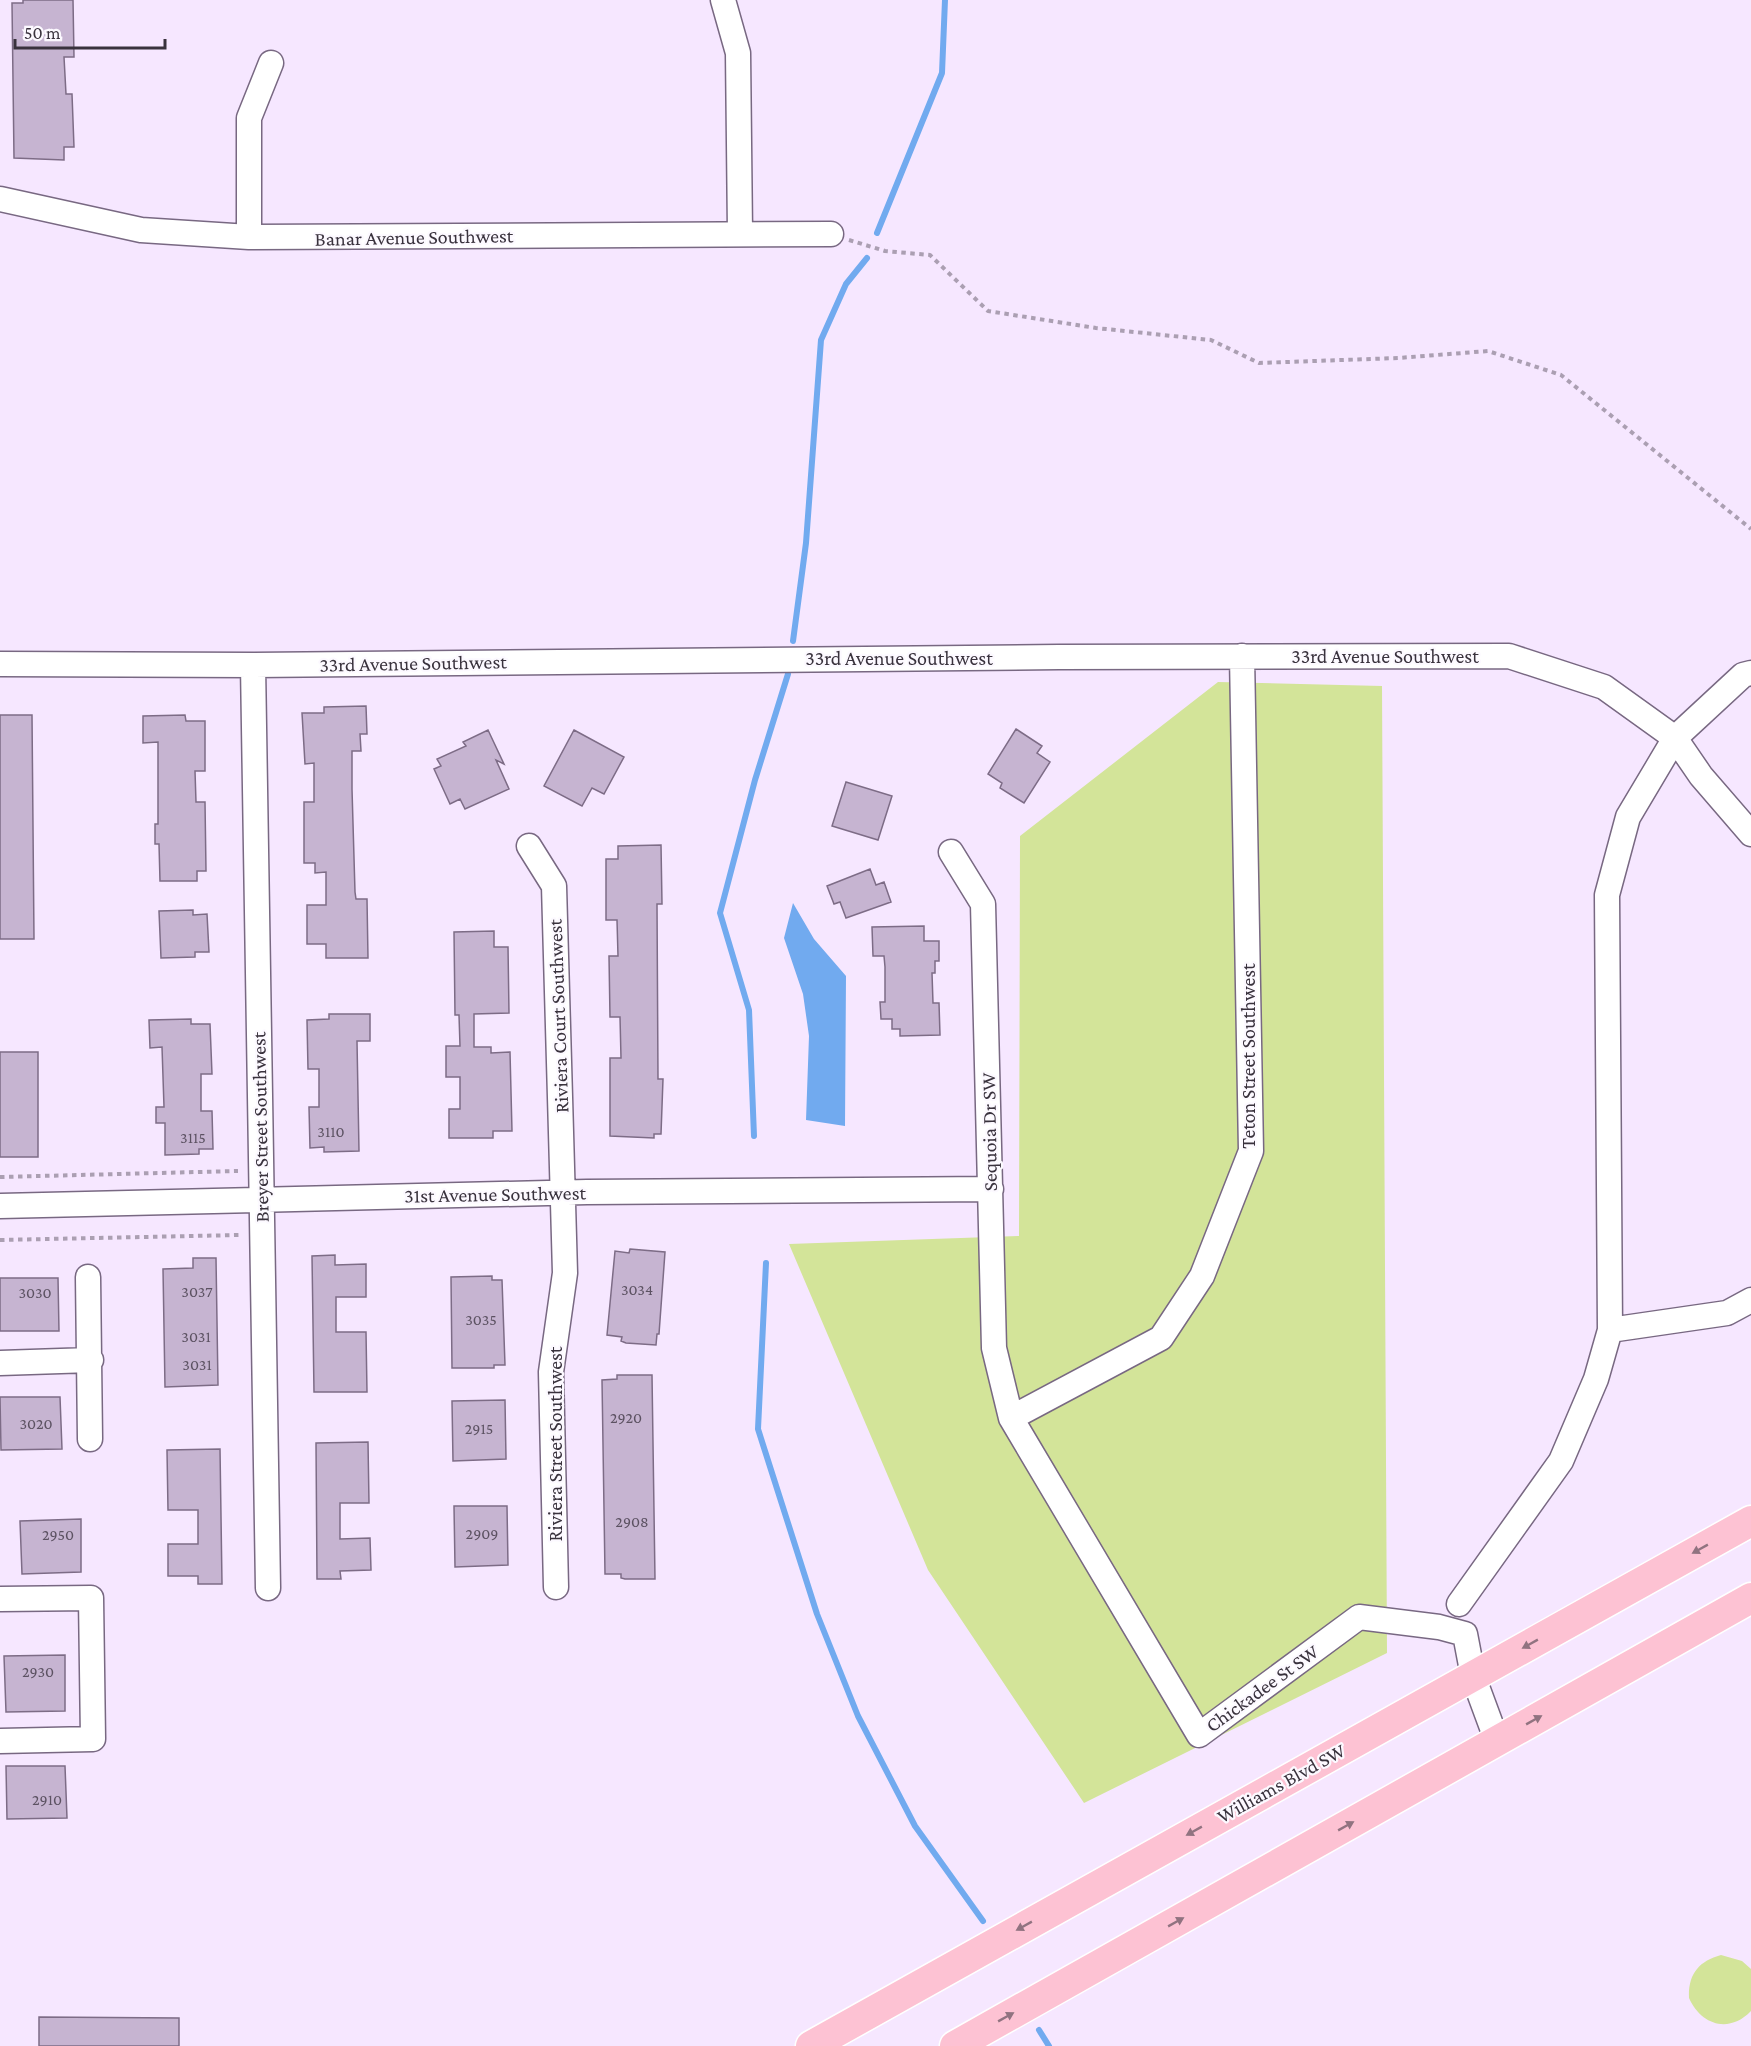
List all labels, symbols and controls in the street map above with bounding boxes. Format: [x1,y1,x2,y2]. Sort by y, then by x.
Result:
scale bar [15,12,165,50]
text: 50 m [24,23,61,43]
street label: Banar Avenue Southwest [314,224,514,250]
street label: 33rd Avenue Southwest [1291,645,1479,667]
street label: 33rd Avenue Southwest [805,647,993,669]
street label: 33rd Avenue Southwest [319,650,507,676]
street label: Riviera Court Southwest [544,918,572,1113]
street label: Teton Street Southwest [1237,963,1259,1149]
street label: Breyer Street Southwest [247,1031,274,1223]
street label: Sequoia Dr SW [977,1072,1002,1192]
house number: 3110 [317,1123,345,1140]
house number: 3115 [180,1129,206,1146]
street label: 31st Avenue Southwest [404,1181,587,1207]
house number: 3034 [621,1281,653,1298]
house number: 3037 [181,1283,213,1300]
house number: 3030 [18,1284,52,1301]
house number: 3035 [465,1311,497,1328]
house number: 3031 [181,1328,211,1345]
street label: Riviera Street Southwest [544,1346,566,1541]
house number: 3031 [182,1356,212,1373]
house number: 2920 [610,1409,642,1426]
house number: 3020 [19,1415,53,1432]
house number: 2915 [465,1420,493,1437]
house number: 2908 [615,1513,649,1530]
house number: 2909 [466,1525,498,1542]
house number: 2950 [42,1526,74,1543]
one-way arrow [1691,1544,1708,1554]
street label: Chickadee St SW [1201,1639,1323,1736]
one-way arrow [1521,1639,1538,1649]
house number: 2930 [22,1663,54,1680]
one-way arrow [1526,1715,1543,1725]
street label: Williams Blvd SW [1213,1738,1349,1827]
house number: 2910 [32,1791,62,1808]
one-way arrow [1338,1821,1355,1831]
one-way arrow [1185,1826,1202,1836]
one-way arrow [1168,1916,1184,1927]
one-way arrow [1015,1921,1032,1931]
one-way arrow [998,2012,1015,2022]

